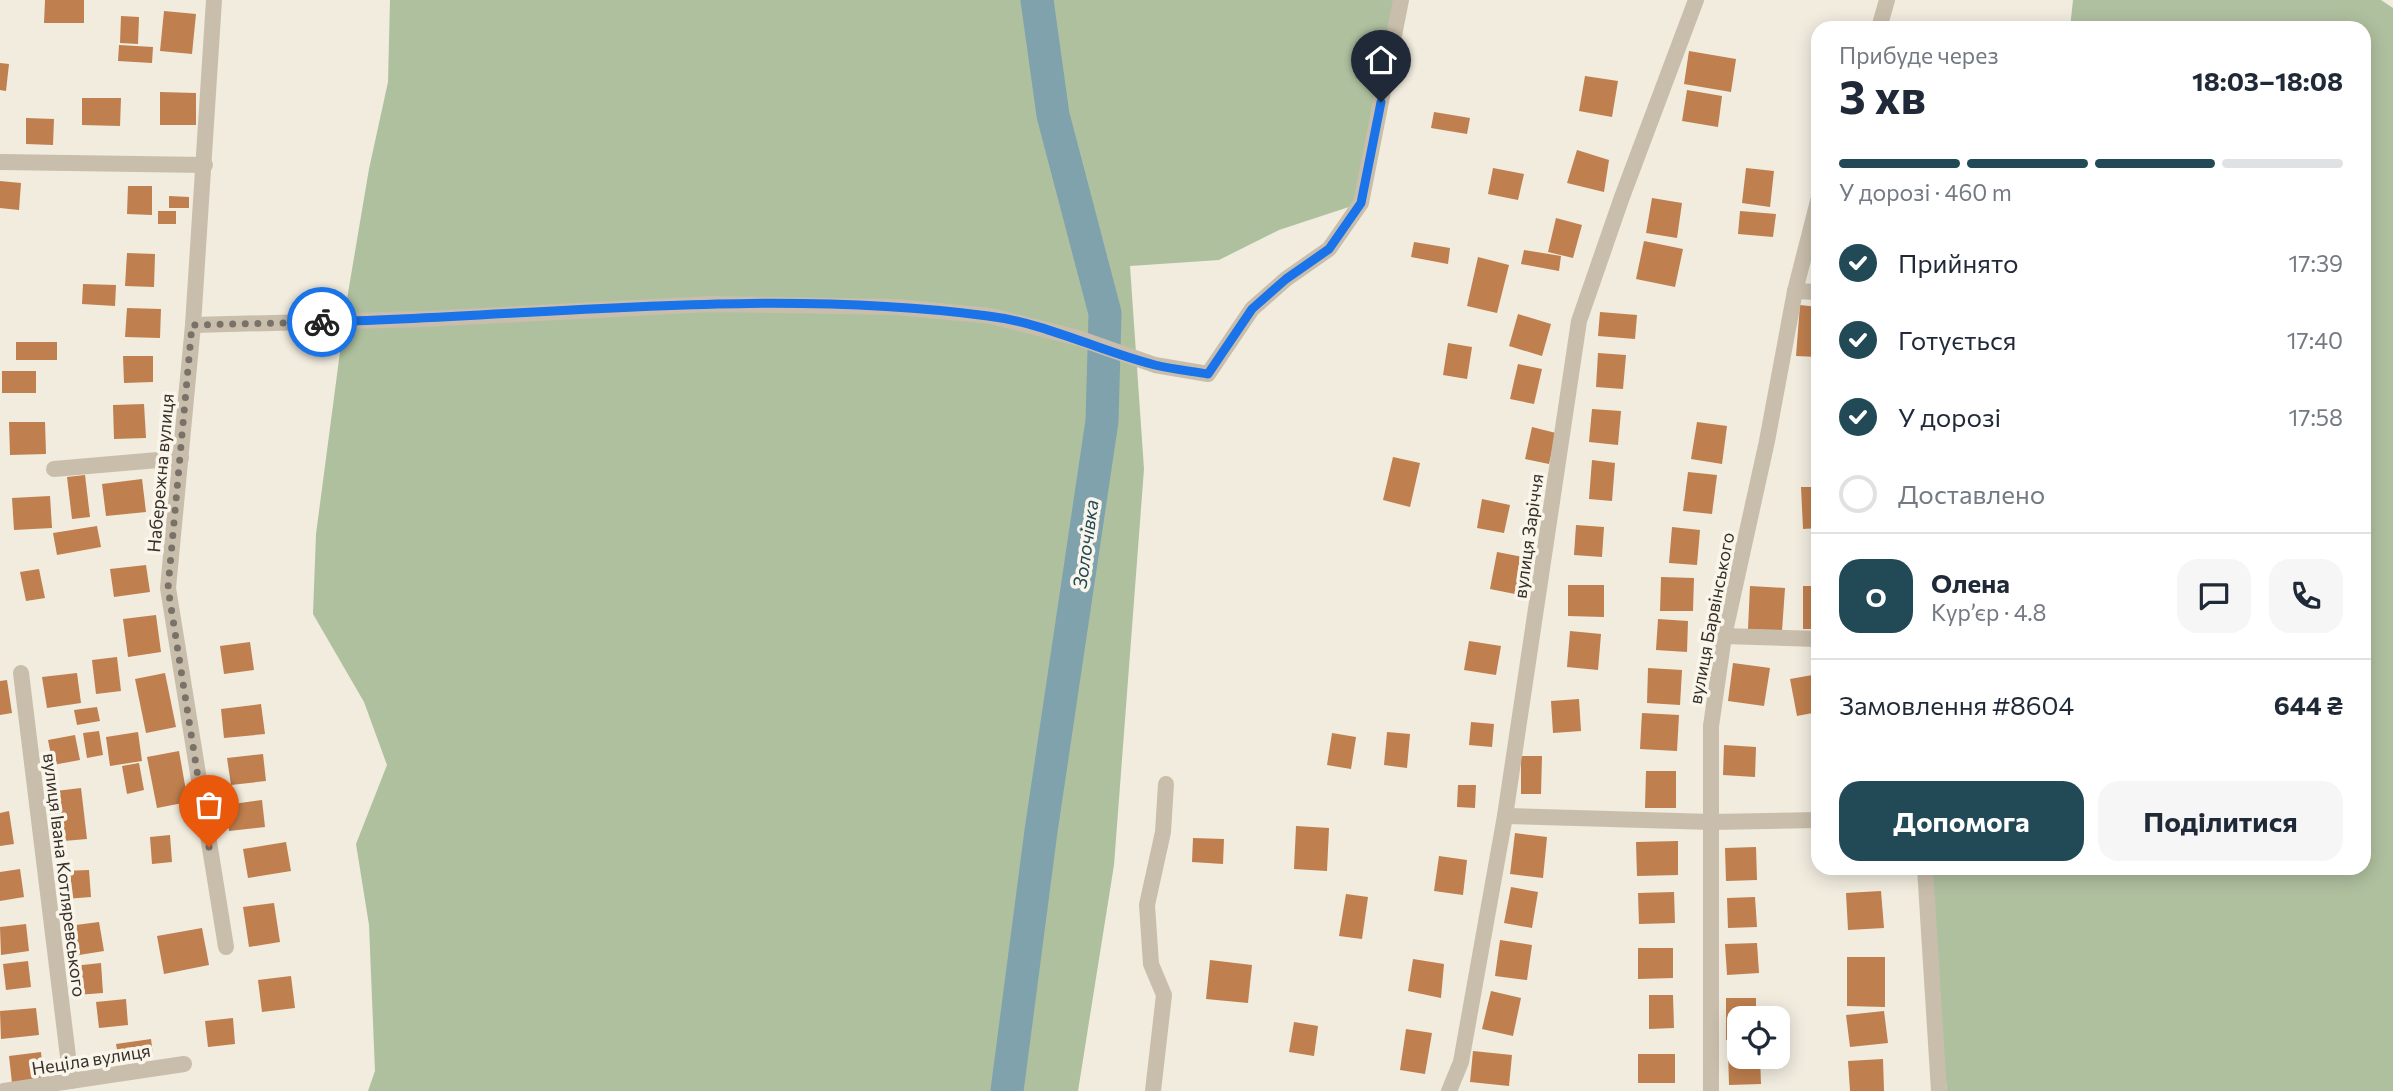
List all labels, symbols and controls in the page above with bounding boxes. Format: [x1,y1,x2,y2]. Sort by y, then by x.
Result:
pin [1351,30,1411,102]
icon: home [1362,41,1400,79]
text: Прибуде через [1839,41,1999,69]
text: 18:03–18:08 [2192,65,2343,96]
text: 3 хв [1839,67,1926,123]
text: У дорозі · 460 m [1839,178,2012,206]
icon: check [1839,244,1877,282]
text: Прийнято [1898,247,2019,278]
text: 17:39 [2289,249,2343,277]
courier [287,287,357,357]
icon: bike [303,303,341,341]
icon: check [1839,321,1877,359]
text: Готується [1898,324,2016,355]
text: 17:40 [2287,326,2343,354]
street label: Набережна вулиця [142,393,178,553]
icon: check [1839,398,1877,436]
text: У дорозі [1898,401,2001,432]
text: 17:58 [2288,403,2343,431]
street label: вулиця Заріччя [1508,472,1548,600]
text: Доставлено [1898,478,2045,509]
water label: Золочівка [1067,498,1103,590]
street label: вулиця Барвінського [1684,530,1738,706]
button: chat [2177,559,2251,633]
button: phone [2269,559,2343,633]
text: Олена [1931,567,2010,598]
text: О [1865,581,1887,612]
text: Кур’єр · 4.8 [1931,598,2046,626]
text: Замовлення #8604 [1839,689,2074,720]
text: 644 ₴ [2274,689,2343,720]
street label: вулиця Івана Котляревського [39,752,91,998]
pin [179,775,239,847]
button: Допомога [1839,781,2084,861]
button: Поділитися [2098,781,2343,861]
icon: bag [190,786,228,824]
map controls [1727,1006,1790,1069]
button: locate [1727,1006,1790,1069]
street label: Неціла вулиця [30,1039,152,1079]

